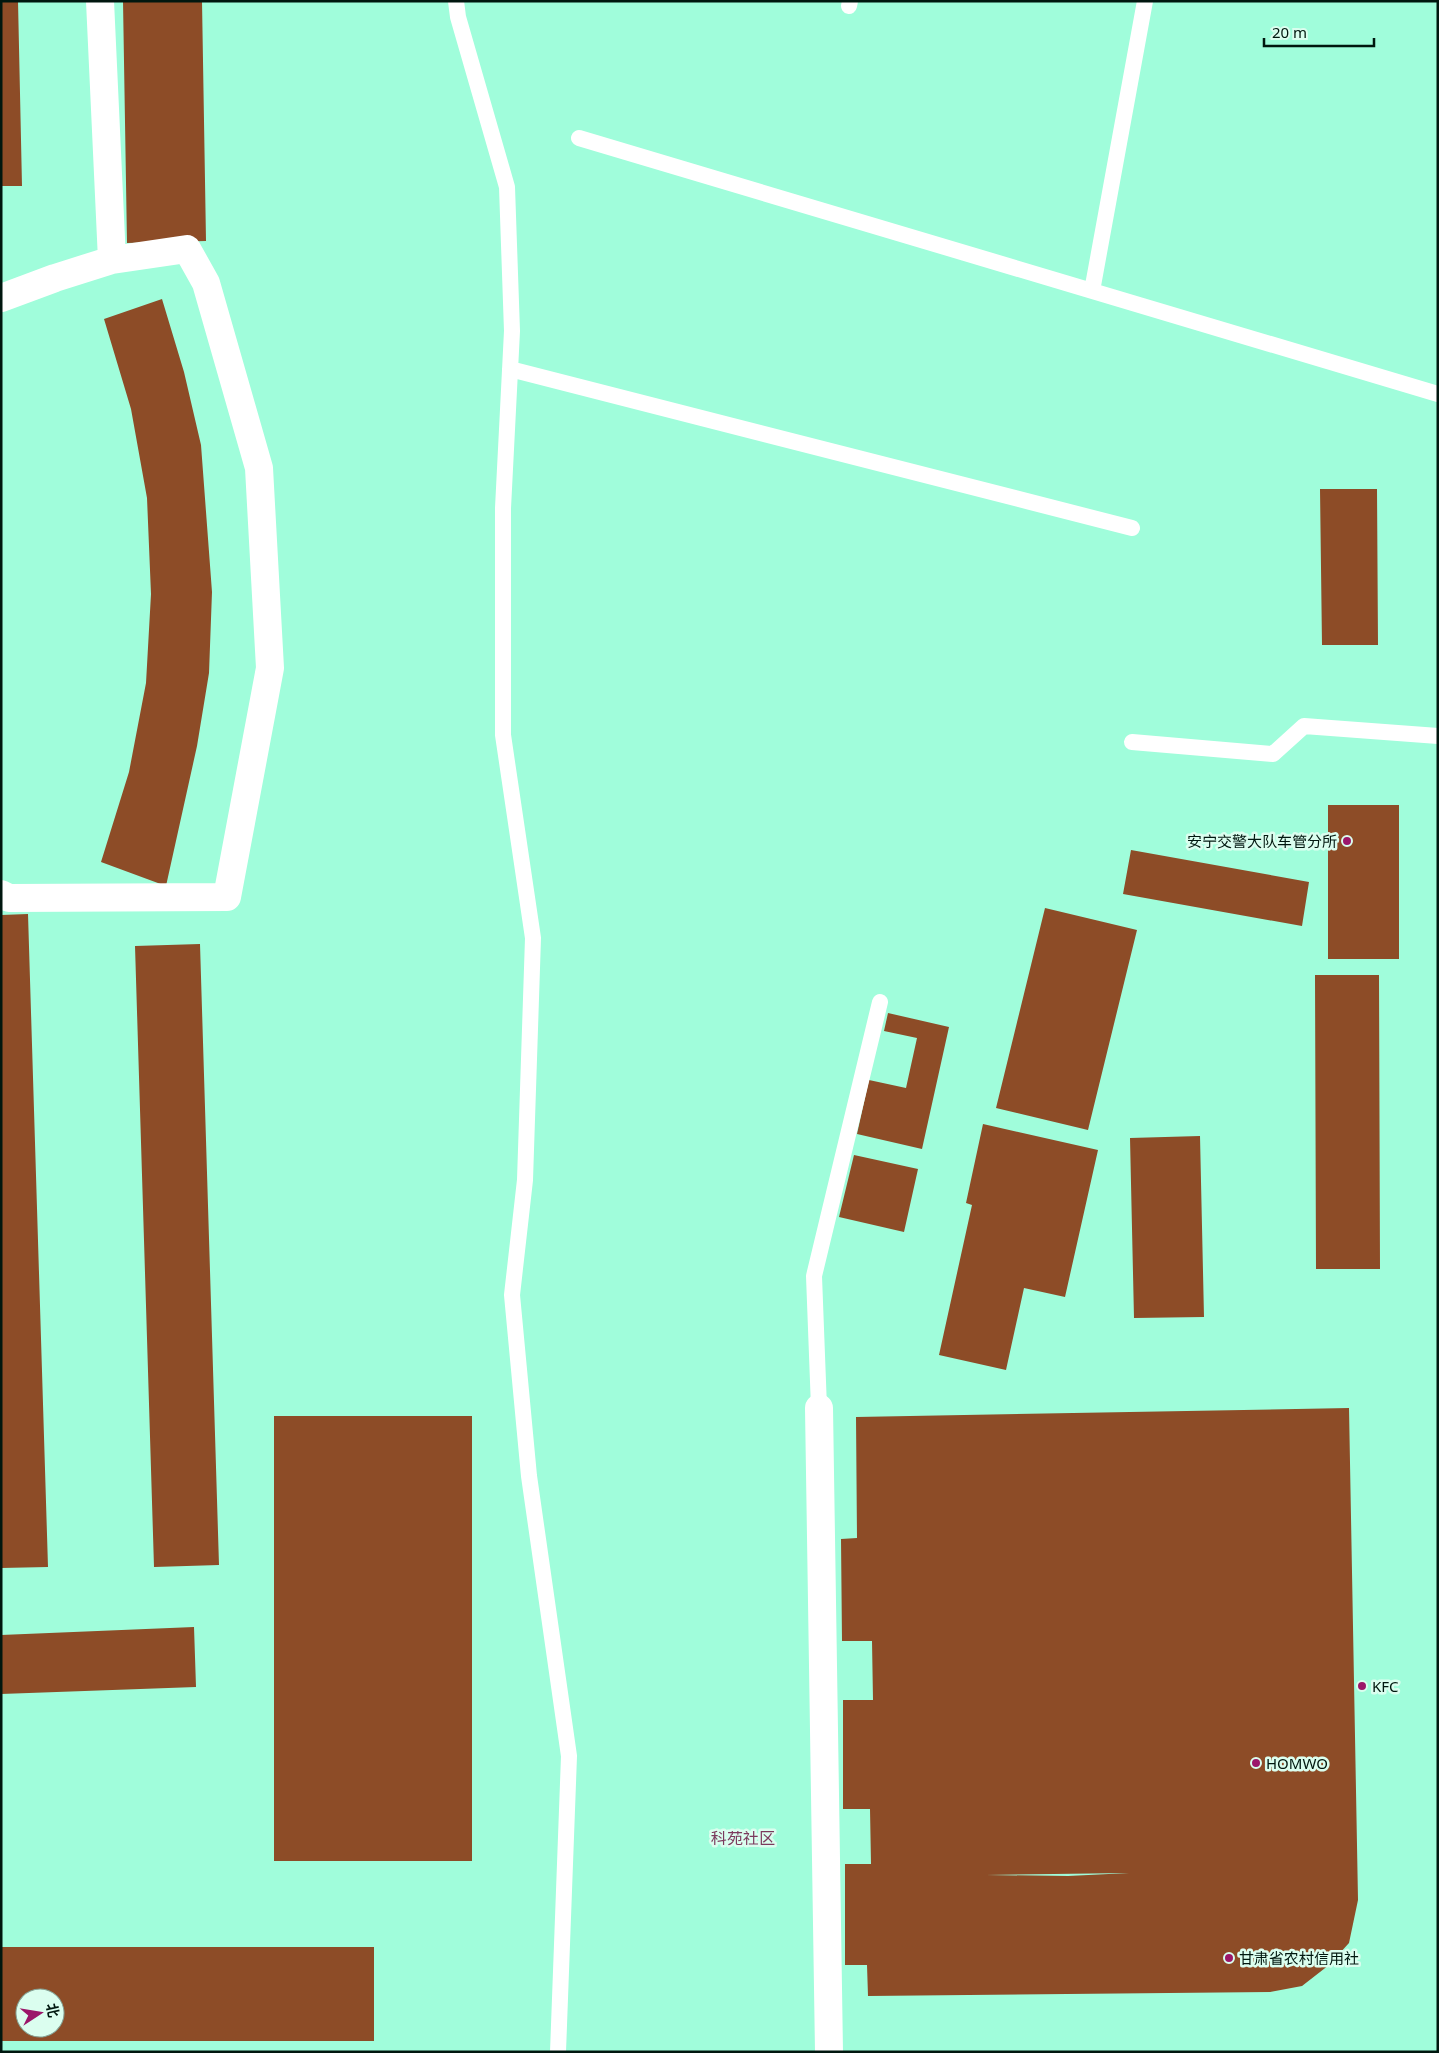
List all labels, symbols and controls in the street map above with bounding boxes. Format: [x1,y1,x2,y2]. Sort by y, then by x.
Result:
scale bar [1264,15,1374,47]
text: 20 m [1272,22,1307,42]
place label: 安宁交警大队车管分所 [1187,831,1337,851]
marker: 安宁交警大队车管分所 [1341,835,1353,847]
place label: KFC [1372,1676,1399,1696]
marker: KFC [1356,1680,1368,1692]
place label: HOMWO [1266,1753,1328,1773]
marker: HOMWO [1250,1757,1262,1769]
district label: 科苑社区 [711,1827,775,1849]
place label: 甘肃省农村信用社 [1239,1948,1359,1968]
marker: 甘肃省农村信用社 [1223,1952,1235,1964]
north arrow [15,1988,65,2038]
text: 北 [42,2001,64,2019]

